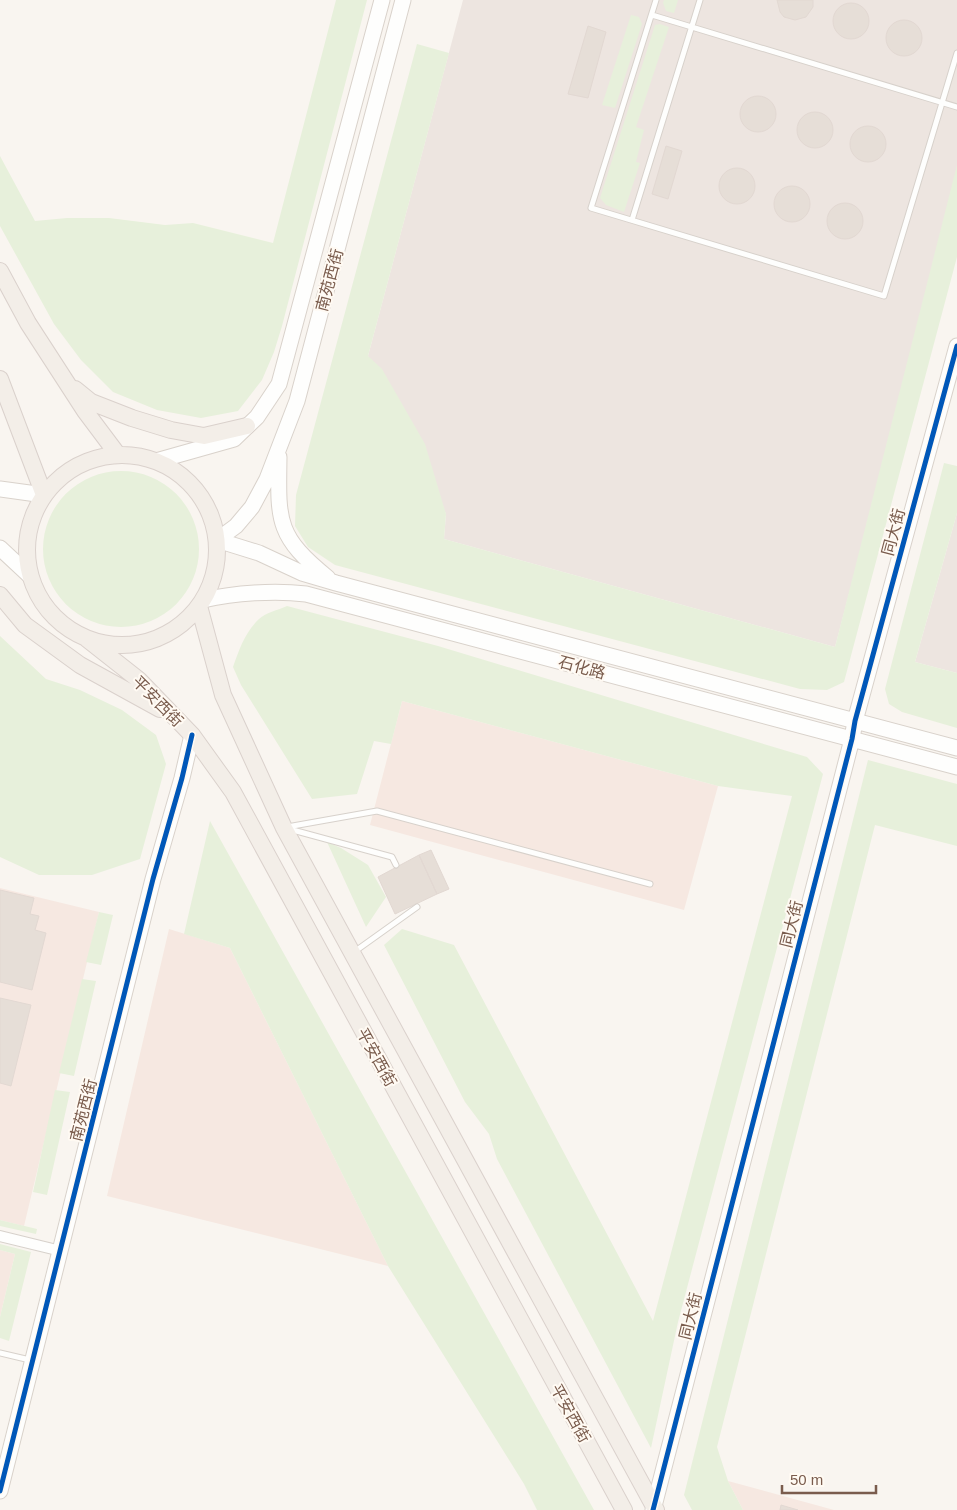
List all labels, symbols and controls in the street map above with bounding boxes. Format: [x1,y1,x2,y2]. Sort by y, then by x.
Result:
street label: 南苑西街 [313,247,346,313]
street label: 同大街 [879,507,908,558]
street label: 石化路 [556,653,607,682]
street label: 平安西街 [129,673,186,730]
street label: 同大街 [777,899,806,949]
street label: 平安西街 [354,1025,400,1089]
street label: 南苑西街 [67,1077,99,1143]
street label: 同大街 [676,1291,705,1341]
street label: 平安西街 [548,1381,594,1445]
scale bar [782,1462,876,1494]
text: 50 m [790,1471,823,1488]

